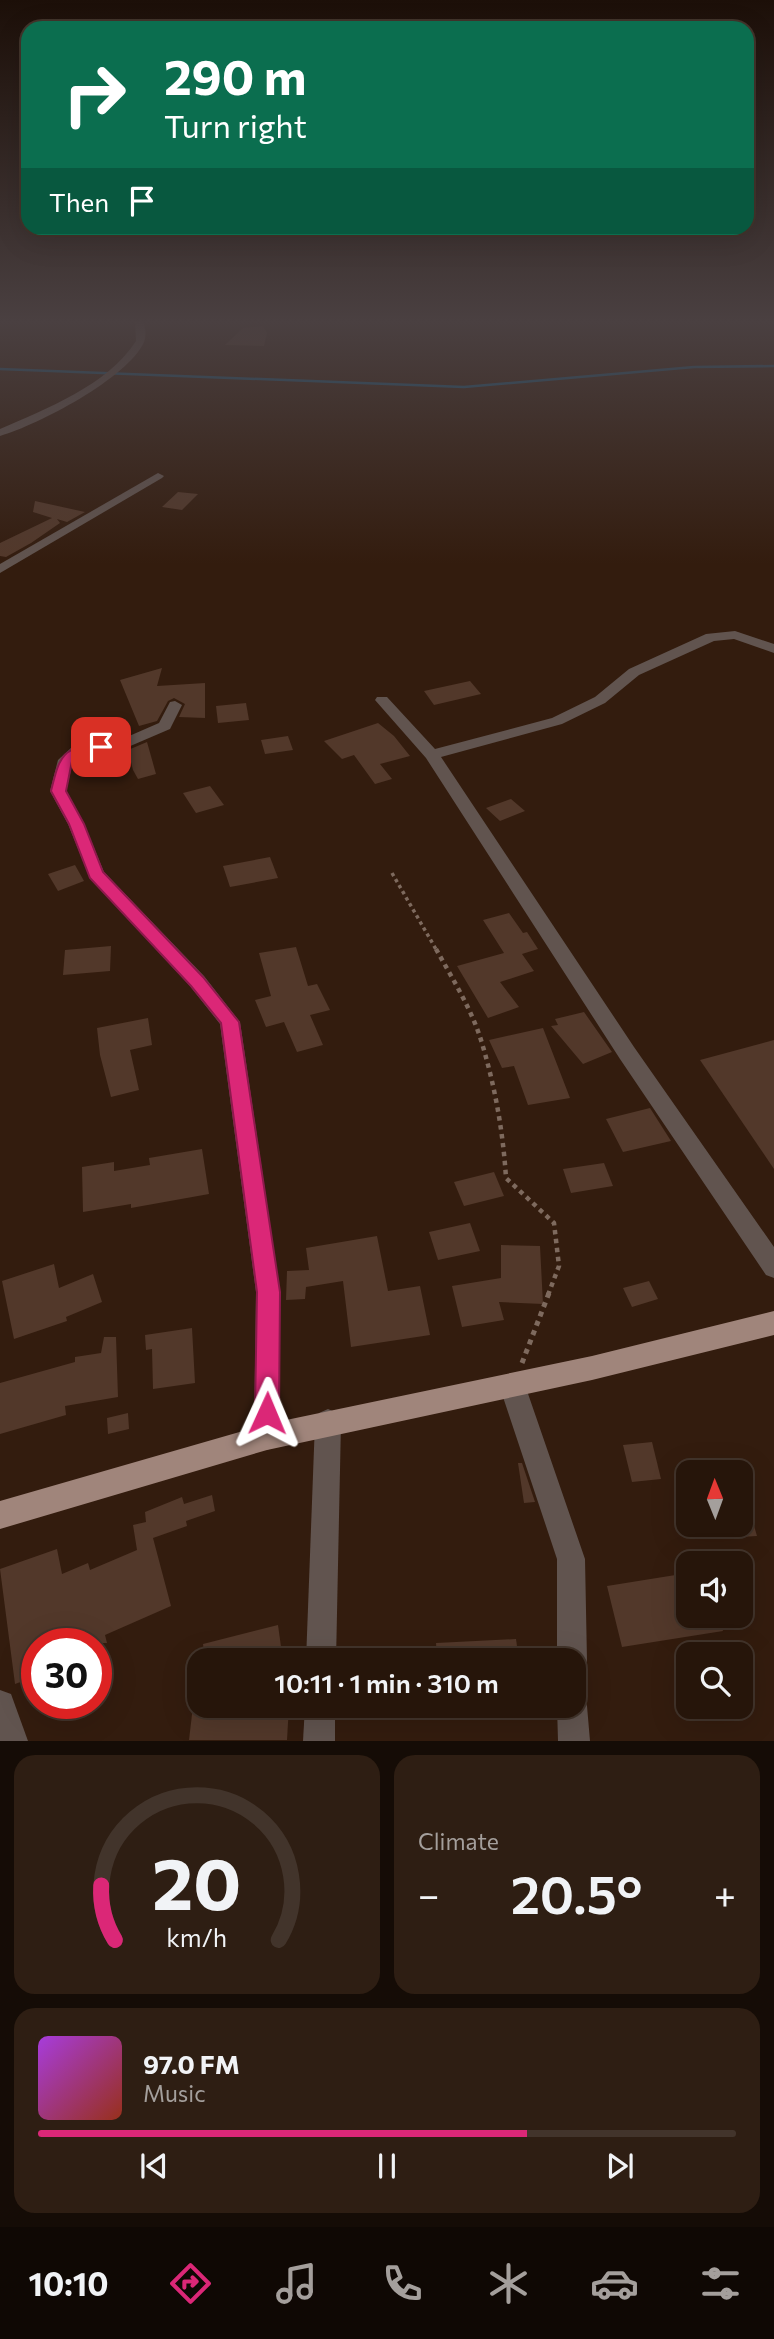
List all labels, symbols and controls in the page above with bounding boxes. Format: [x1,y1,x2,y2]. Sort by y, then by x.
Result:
text: 290 m [164,45,306,105]
icon: right [49,49,140,140]
text: Turn right [164,105,307,145]
icon: arrive [123,182,161,220]
text: Then [49,186,109,217]
pin [71,717,131,777]
icon: arrive [82,728,120,766]
position arrow [230,1376,304,1450]
north arrow [676,1460,752,1536]
map controls [676,1460,753,1719]
button: sound [676,1551,753,1628]
speed limit sign: 30 [21,1628,112,1719]
button: search [676,1642,753,1719]
text: 10:11 · 1 min · 310 m [274,1667,499,1698]
text: Climate [418,1827,499,1855]
text: 20 [152,1837,242,1926]
text: 20.5° [511,1861,642,1925]
text: − [418,1870,440,1917]
text: + [714,1870,736,1917]
text: km/h [167,1922,227,1952]
text: 97.0 FM [143,2048,240,2079]
text: Music [143,2079,206,2107]
icon: previous [135,2147,173,2185]
icon: pause [368,2147,406,2185]
icon: next [601,2147,639,2185]
icon: directions [166,2259,215,2308]
icon: music [272,2259,321,2308]
icon: phone [378,2259,427,2308]
icon: climate [484,2259,533,2308]
icon: car [590,2259,639,2308]
icon: filters [696,2259,745,2308]
text: 10:10 [29,2263,109,2303]

